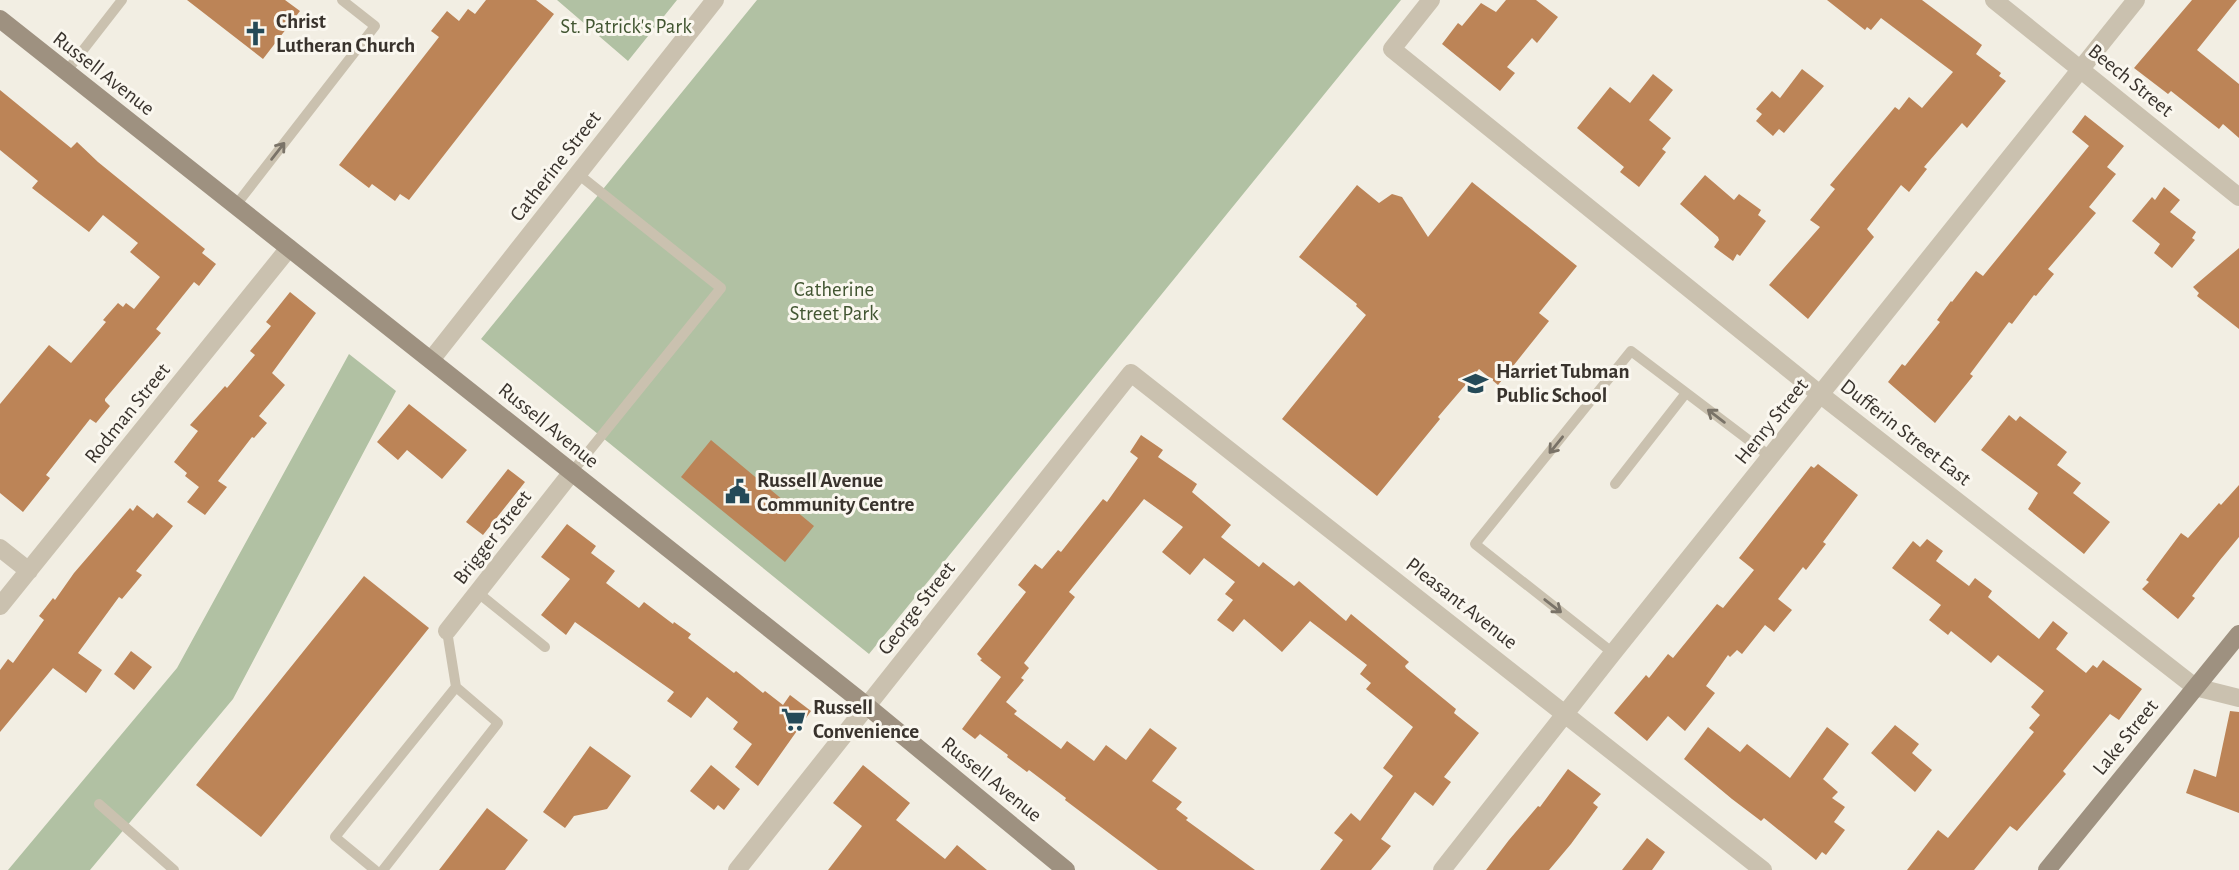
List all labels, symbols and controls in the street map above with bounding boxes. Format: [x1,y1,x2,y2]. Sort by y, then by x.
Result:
place label: Christ Lutheran Church [276,11,415,56]
park label: St. Patrick's Park [560,16,692,37]
church icon: Christ Lutheran Church [242,19,270,47]
street label: Russell Avenue [49,27,158,119]
street label: Beech Street [2084,40,2177,121]
street label: Catherine Street [506,107,605,225]
one-way arrow [270,142,285,161]
park label: Catherine Street Park [789,279,879,324]
street label: Rodman Street [81,359,174,467]
place label: Harriet Tubman Public School [1496,361,1630,406]
school or university icon: Harriet Tubman Public School [1462,369,1490,397]
street label: Henry Street [1731,374,1812,468]
street label: Dufferin Street East [1837,375,1975,490]
street label: Russell Avenue [495,379,603,472]
one-way arrow [1707,408,1726,423]
one-way arrow [1548,435,1563,453]
place label: Russell Avenue Community Centre [757,470,915,515]
public building icon: Russell Avenue Community Centre [723,478,751,506]
street label: Brigger Street [449,486,536,588]
street label: Pleasant Avenue [1402,554,1521,653]
street label: George Street [874,558,959,659]
one-way arrow [1543,598,1562,613]
street label: Lake Street [2089,695,2162,779]
place label: Russell Convenience [813,697,919,742]
supermarket icon: Russell Convenience [779,705,807,733]
street label: Russell Avenue [938,733,1046,826]

